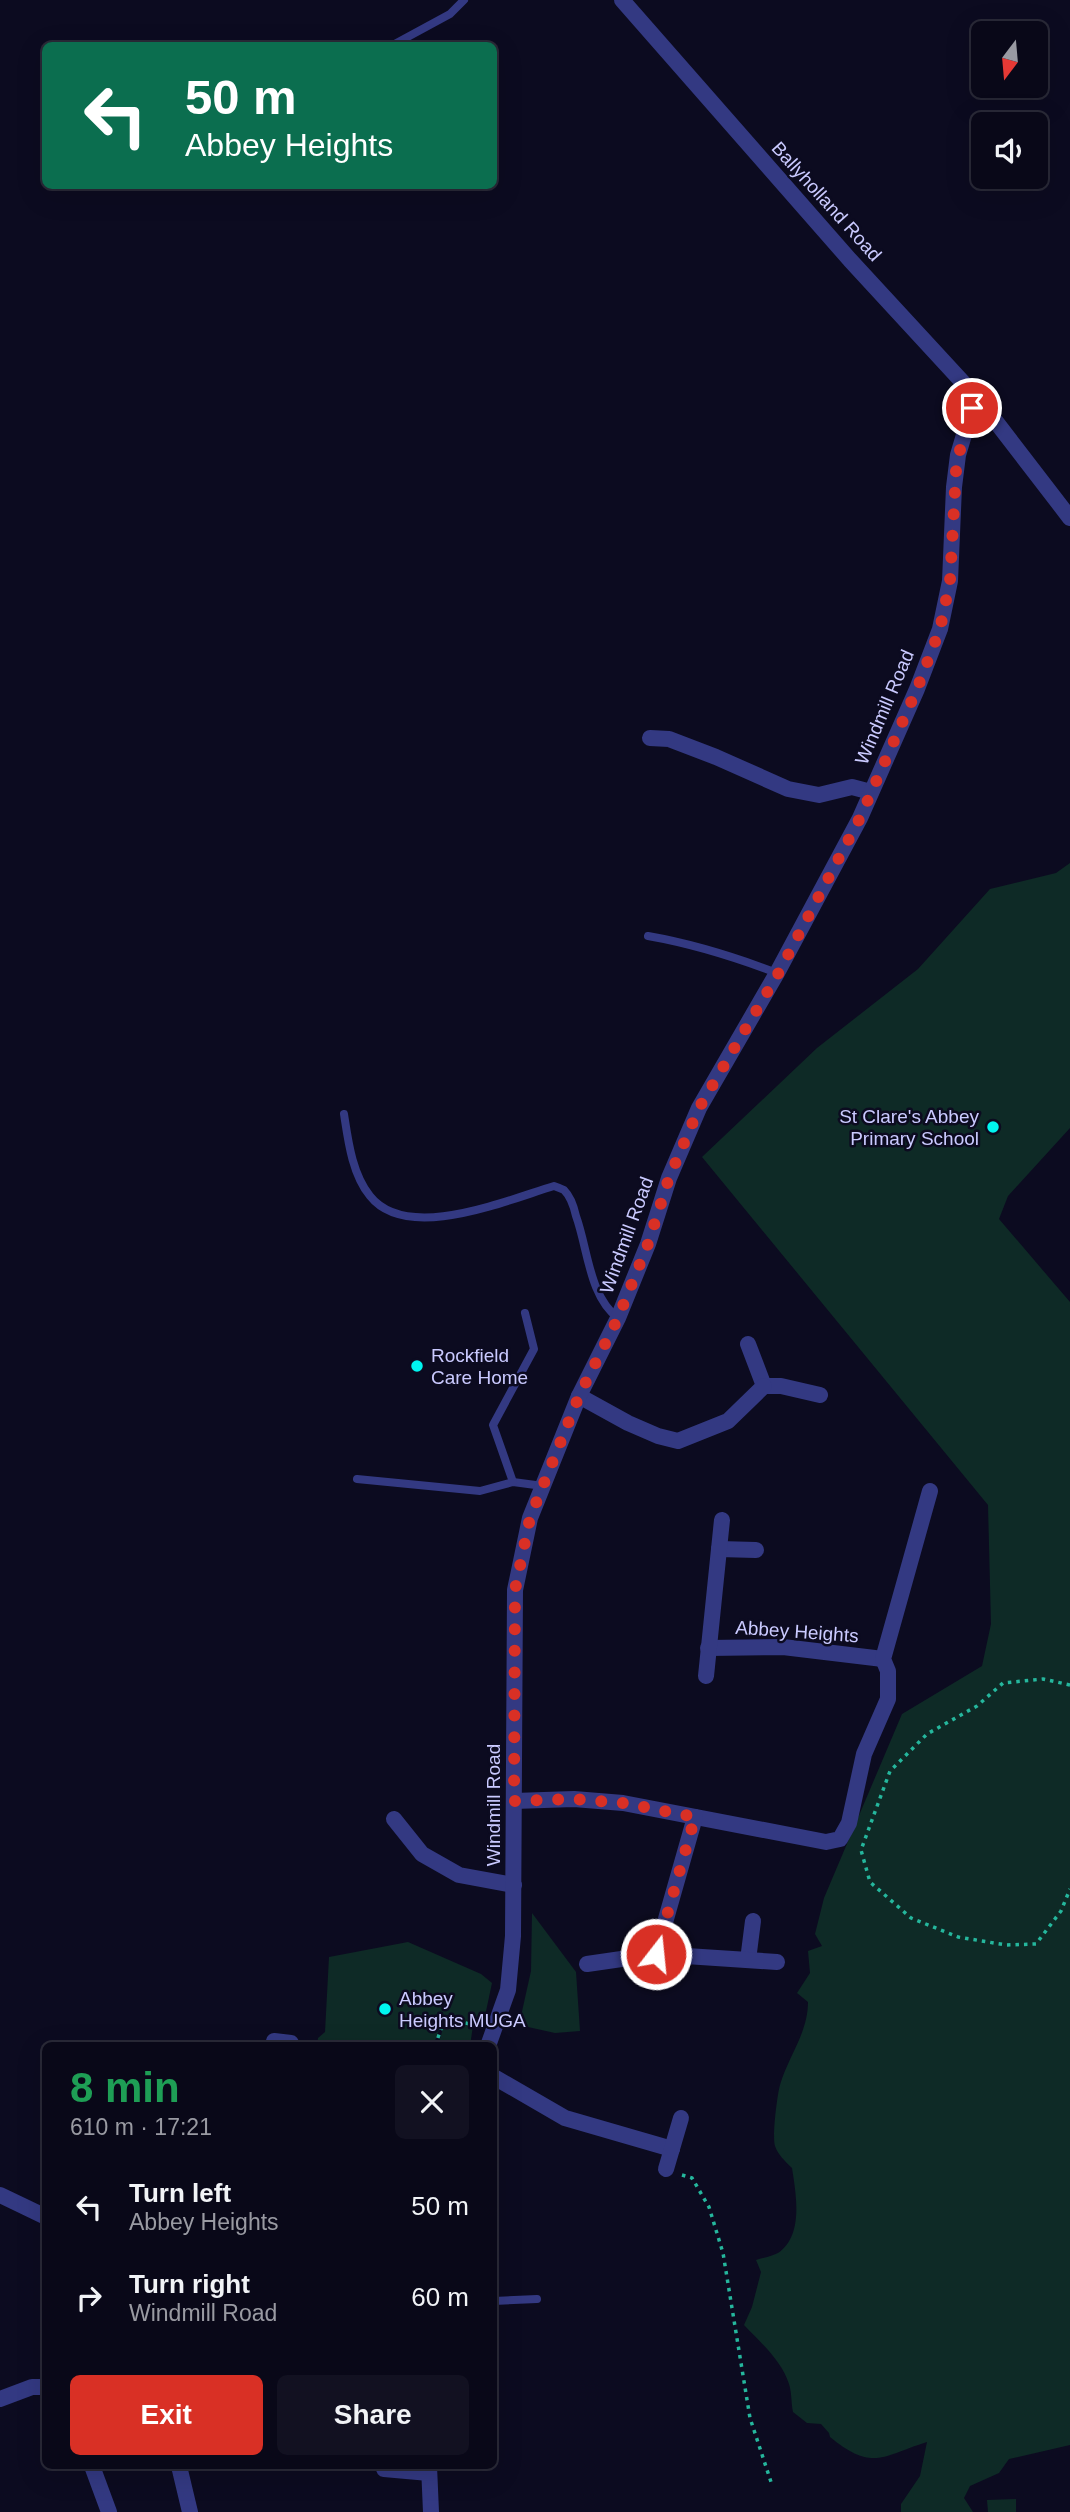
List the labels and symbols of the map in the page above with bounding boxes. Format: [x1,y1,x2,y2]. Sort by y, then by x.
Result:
north arrow [971,21,1048,98]
street label: Ballyholland Road [768,137,886,265]
pin [942,378,1002,438]
street label: Windmill Road [851,647,918,768]
place label: St Clare's Abbey Primary School [839,1106,979,1149]
marker: St Clare's Abbey Primary School [985,1119,1001,1135]
street label: Windmill Road [596,1174,657,1296]
place label: Rockfield Care Home [431,1345,528,1388]
marker: Rockfield Care Home [409,1358,425,1374]
street label: Abbey Heights [735,1617,859,1646]
street label: Windmill Road [483,1744,504,1866]
position arrow [619,1917,693,1991]
place label: Abbey Heights MUGA [399,1988,526,2031]
marker: Abbey Heights MUGA [377,2001,393,2017]

